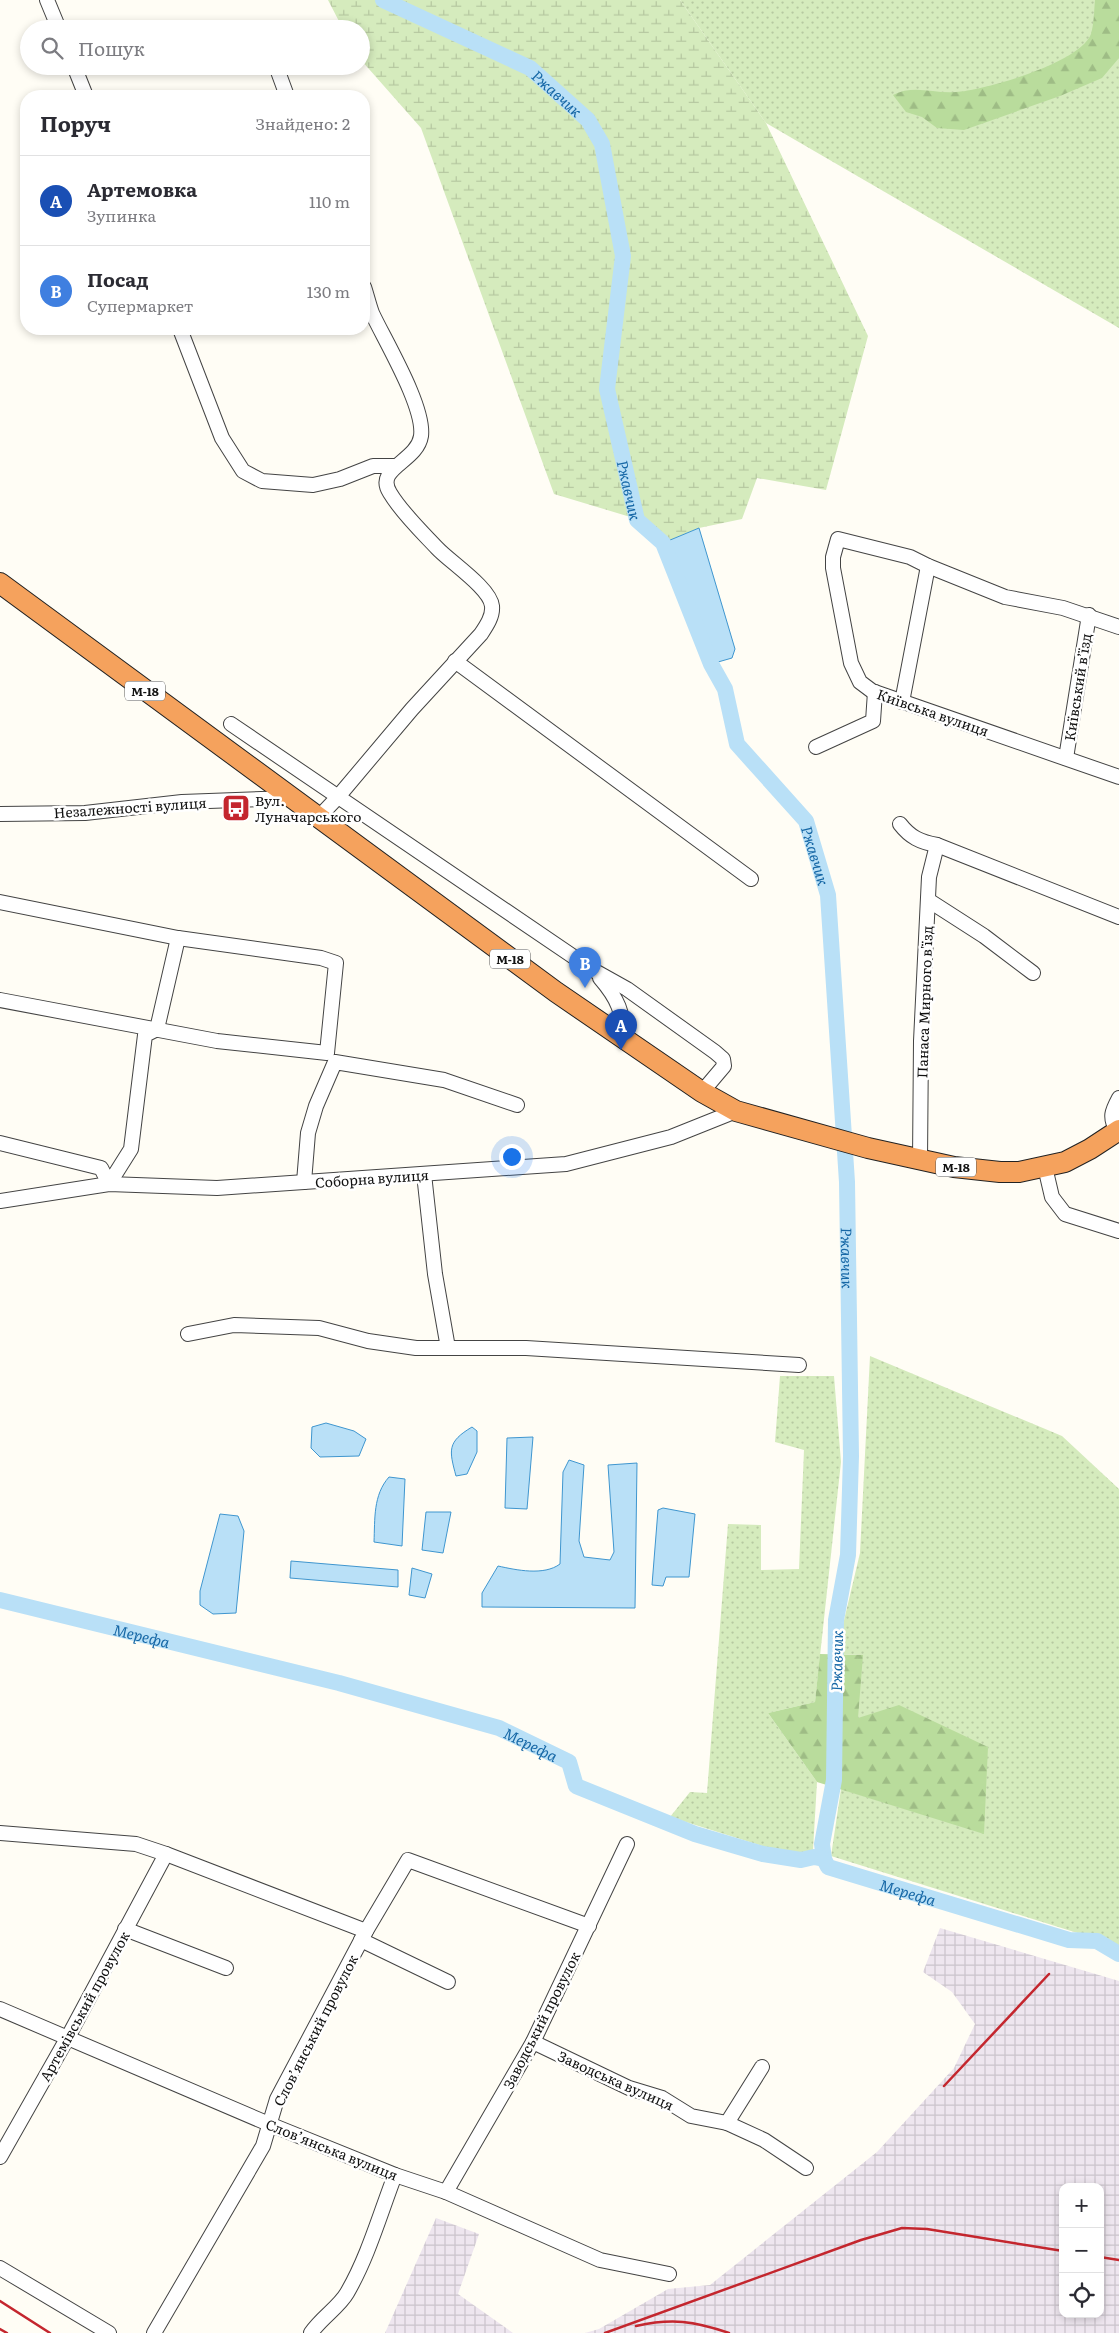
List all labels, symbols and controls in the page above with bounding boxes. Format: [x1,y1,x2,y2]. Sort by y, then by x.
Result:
search box [20,20,370,75]
icon: search [38,34,66,62]
text: Пошук [78,34,145,62]
water label: Ржавчик [527,64,588,122]
text: Поруч [40,107,111,138]
text: Знайдено: 2 [256,111,350,135]
text: Артемовка [87,175,197,203]
text: A [50,189,62,213]
text: 110 m [309,189,350,213]
text: Зупинка [87,203,156,227]
text: Посад [87,265,149,293]
text: B [50,279,62,303]
text: 130 m [307,279,350,303]
text: Супермаркет [87,293,193,317]
water label: Ржавчик [612,458,648,522]
street label: Київський в’їзд [1059,632,1095,742]
road number: М-18 [125,681,165,700]
street label: Київська вулиця [874,683,992,741]
place label: Вул. Луначарського [255,790,361,826]
street label: Незалежності вулиця [53,792,207,822]
bus stop icon: Вул. Луначарського [221,793,251,823]
water label: Ржавчик [796,823,836,888]
street label: Панаса Мирного в'їзд [911,925,937,1079]
pin: B [569,947,601,988]
road number: М-18 [490,950,530,969]
pin: A [605,1009,637,1050]
your location [499,1144,525,1170]
road number: М-18 [936,1158,976,1176]
street label: Соборна вулиця [314,1164,430,1192]
water label: Ржавчик [836,1227,860,1289]
water label: Мерефа [111,1617,173,1653]
water label: Ржавчик [824,1630,848,1692]
water label: Мерефа [500,1721,562,1767]
water label: Мерефа [877,1872,940,1911]
street label: Артемівський провулок [34,1927,134,2085]
street label: Заводський провулок [498,1947,585,2092]
street label: Слов’янський провулок [268,1950,362,2109]
street label: Заводська вулиця [555,2045,677,2115]
street label: Слов’янська вулиця [263,2113,401,2185]
map controls [1059,2183,1104,2318]
button: + [1059,2183,1104,2228]
button: − [1059,2228,1104,2273]
button: locate [1059,2273,1104,2318]

